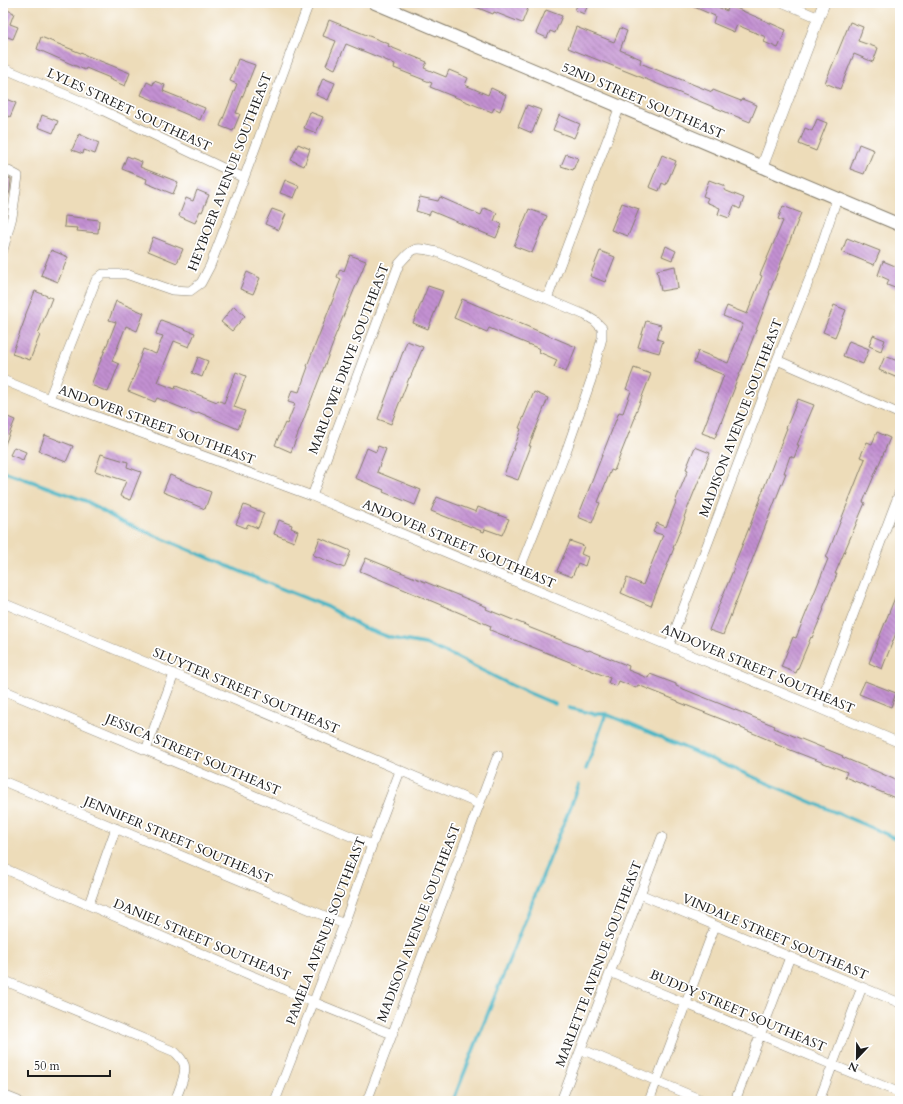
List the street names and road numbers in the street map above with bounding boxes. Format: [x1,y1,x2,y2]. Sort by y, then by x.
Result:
street label: 52ND STREET SOUTHEAST [559,59,727,144]
street label: LYLES STREET SOUTHEAST [44,64,215,156]
street label: HEYBOER AVENUE SOUTHEAST [184,70,276,274]
street label: MARLOWE DRIVE SOUTHEAST [304,261,394,457]
street label: MADISON AVENUE SOUTHEAST [695,316,787,520]
street label: ANDOVER STREET SOUTHEAST [56,381,258,469]
street label: ANDOVER STREET SOUTHEAST [360,495,559,593]
street label: ANDOVER STREET SOUTHEAST [659,620,858,718]
street label: SLUYTER STREET SOUTHEAST [150,643,342,739]
street label: JESSICA STREET SOUTHEAST [101,709,284,800]
street label: JENNIFER STREET SOUTHEAST [79,791,275,888]
street label: MADISON AVENUE SOUTHEAST [373,821,465,1025]
street label: PAMELA AVENUE SOUTHEAST [282,834,370,1028]
street label: MARLETTE AVENUE SOUTHEAST [551,858,647,1070]
street label: VINDALE STREET SOUTHEAST [679,890,871,985]
street label: DANIEL STREET SOUTHEAST [111,894,294,986]
street label: BUDDY STREET SOUTHEAST [647,966,829,1057]

